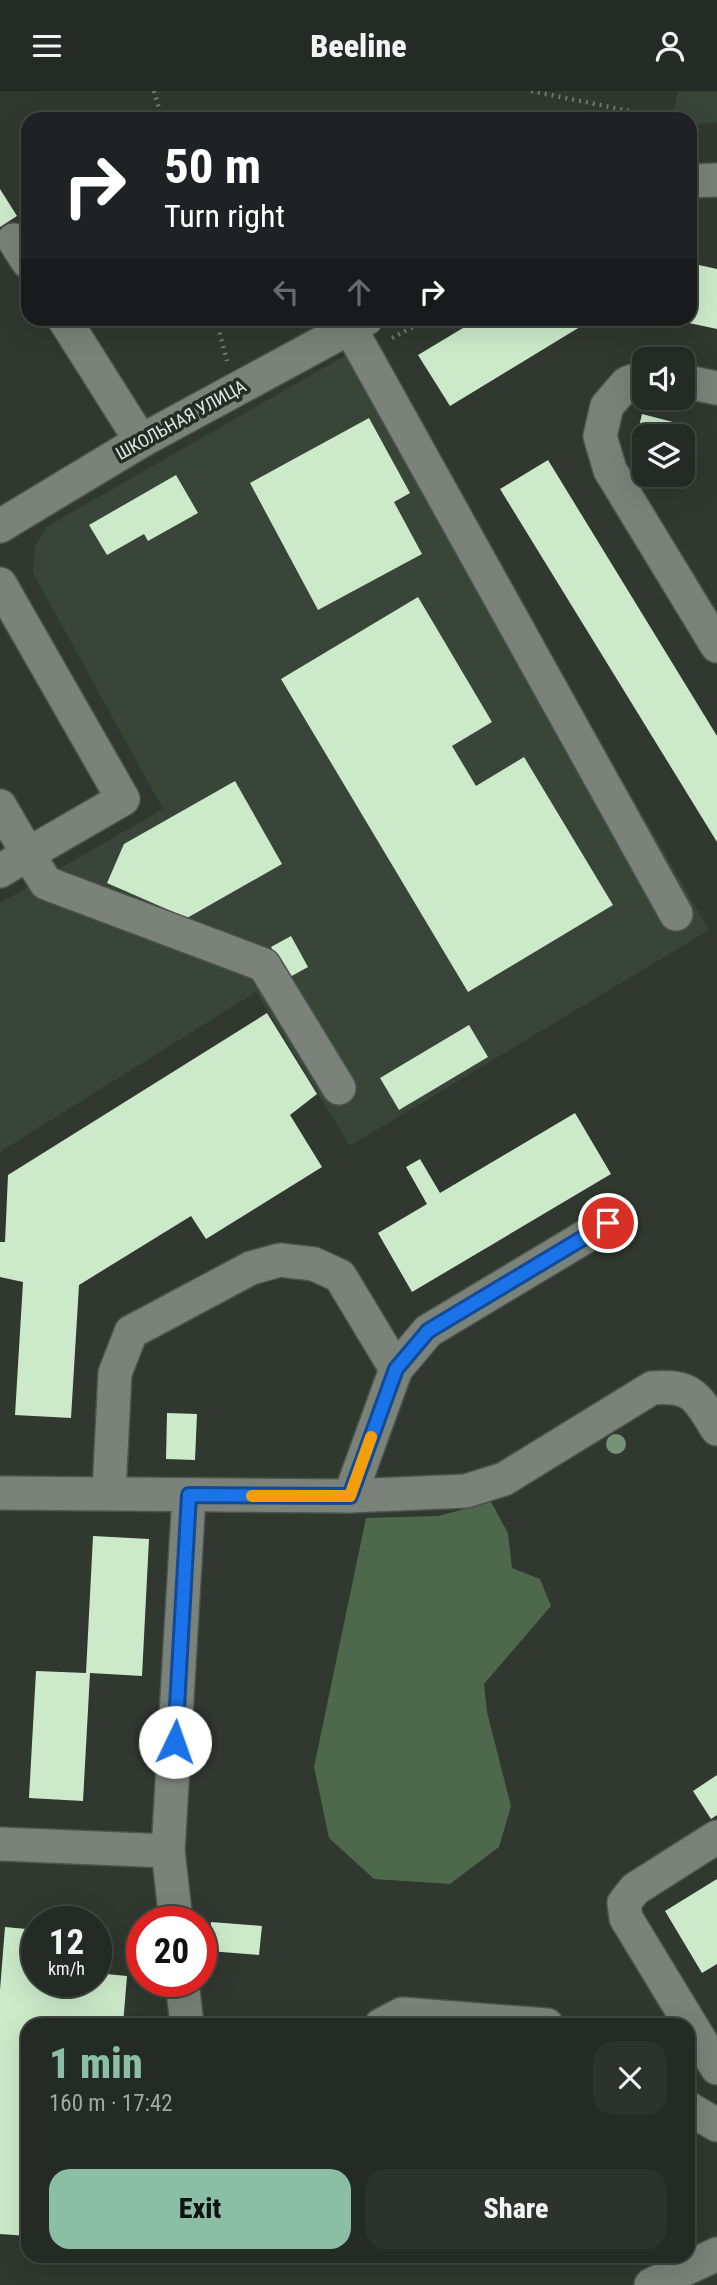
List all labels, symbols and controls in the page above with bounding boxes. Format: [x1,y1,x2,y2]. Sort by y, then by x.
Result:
icon: menu [28,27,66,65]
text: Beeline [310,27,407,65]
icon: person [651,27,689,65]
text: 50 m [164,138,261,195]
icon: right [49,140,140,231]
text: Turn right [164,197,285,235]
icon: left [267,273,305,311]
icon: ahead [340,273,378,311]
icon: right [413,273,451,311]
map controls [632,347,695,487]
button: sound [632,347,695,410]
street label: ШКОЛЬНАЯ УЛИЦА [112,375,250,464]
button: layers [632,424,695,487]
pin [578,1193,638,1253]
icon: arrive [589,1204,627,1242]
position arrow [138,1705,212,1779]
speed limit sign: 20 [126,1906,217,1997]
text: 12 [49,1922,84,1963]
text: km/h [48,1958,85,1979]
text: 1 min [49,2039,143,2088]
button: close [593,2041,667,2115]
text: 160 m · 17:42 [49,2090,173,2117]
button: Exit [49,2169,351,2249]
button: Share [365,2169,667,2249]

